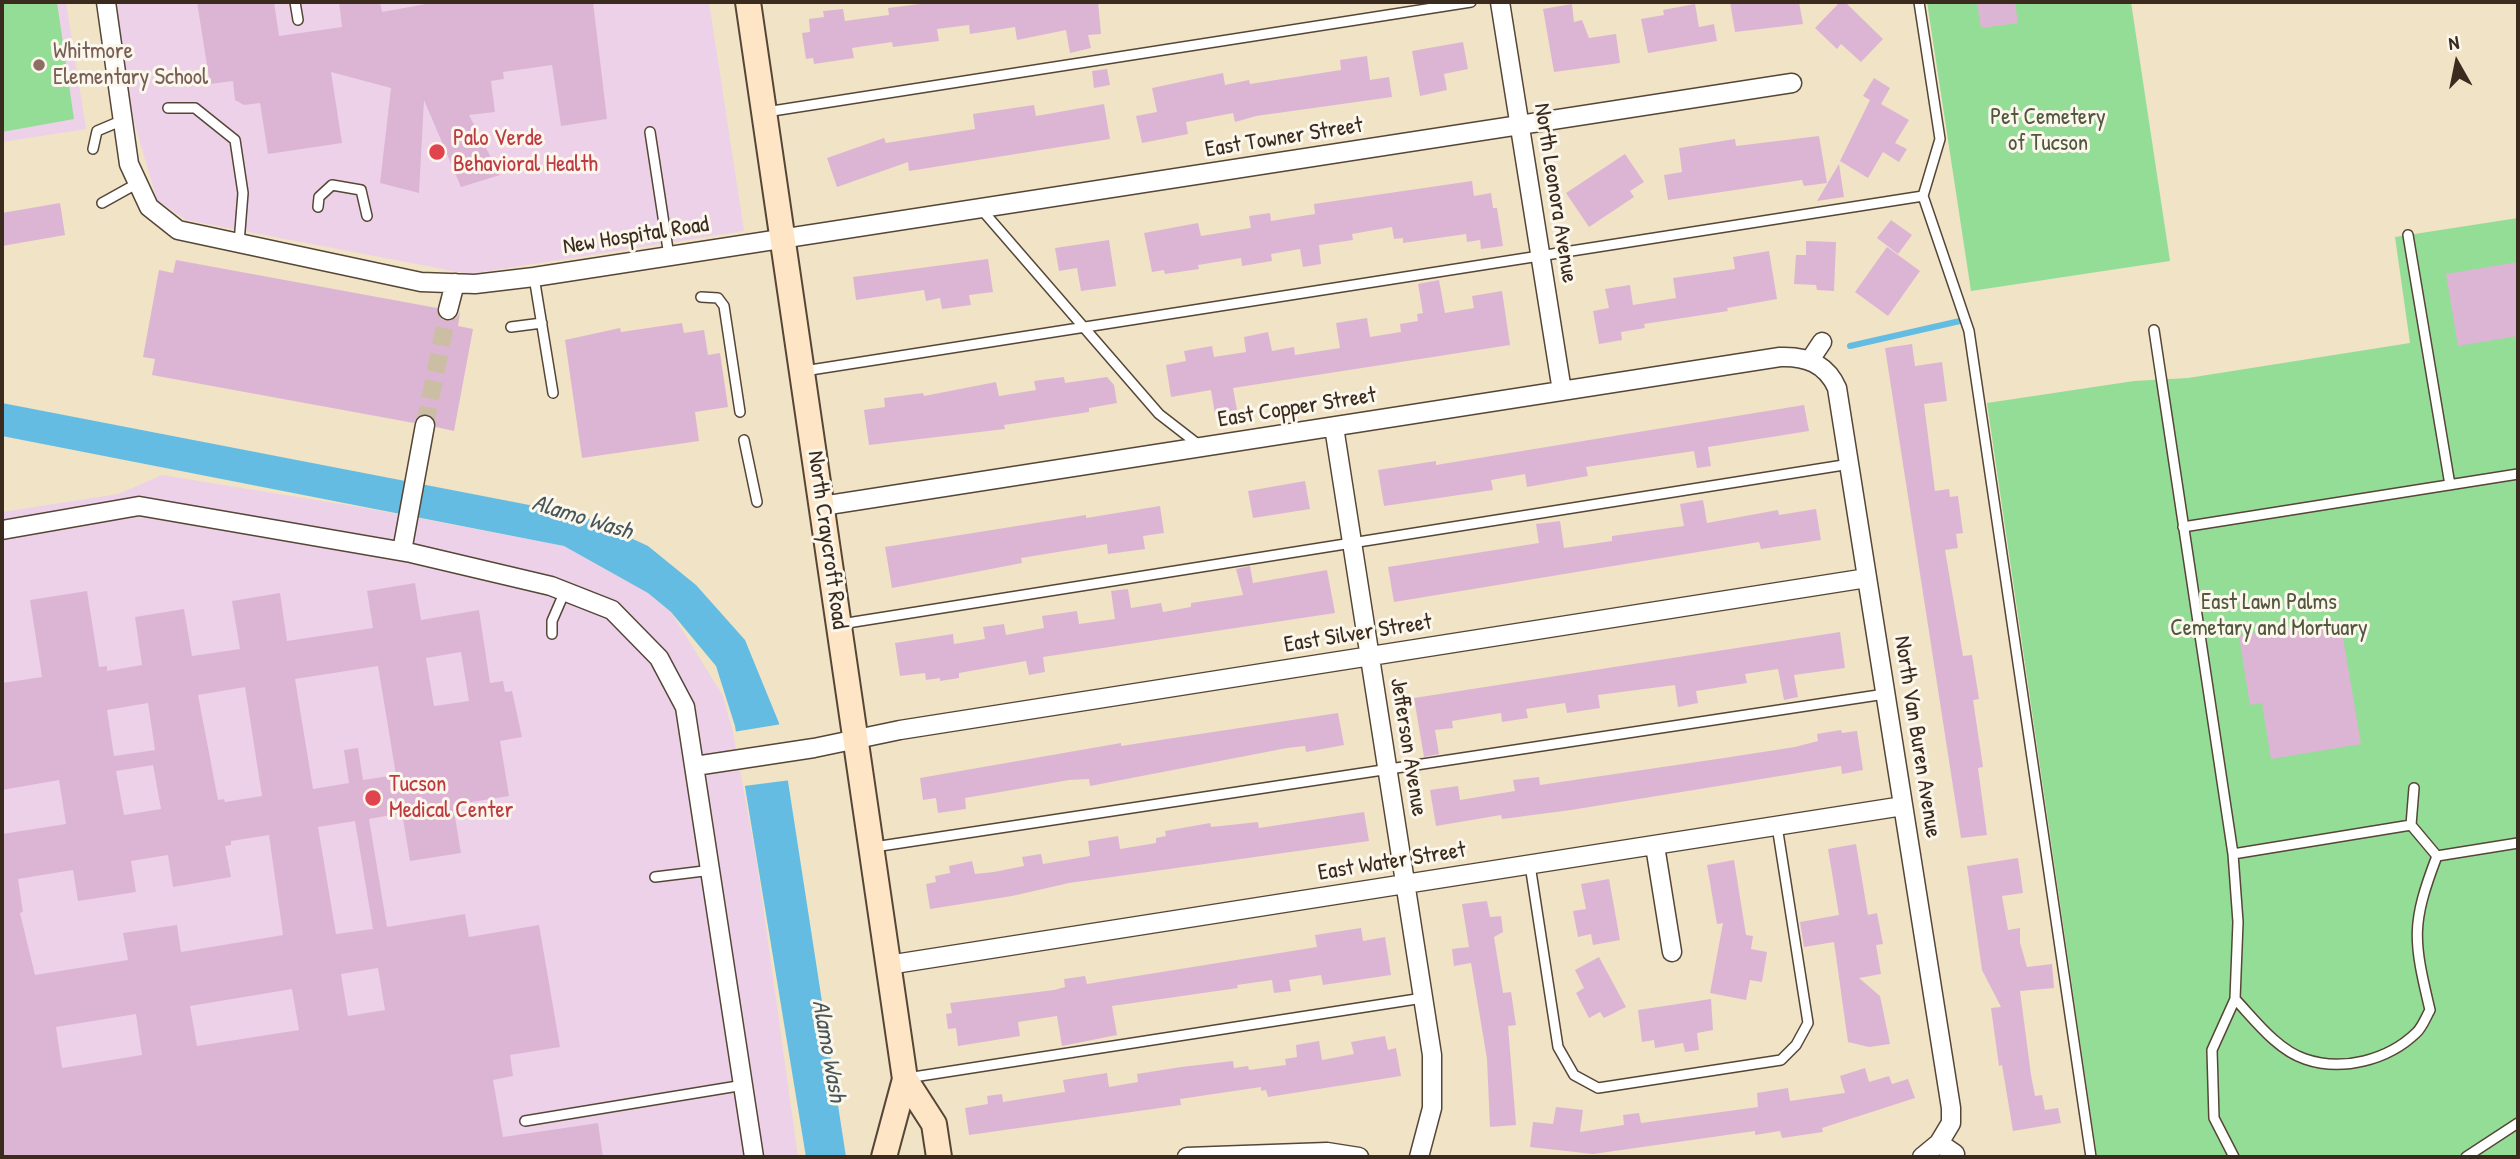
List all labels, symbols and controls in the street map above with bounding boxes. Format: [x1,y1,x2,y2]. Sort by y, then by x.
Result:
north arrow [2422,28,2492,98]
text: N [2447,29,2461,56]
place label: Whitmore Elementary School [53,38,208,92]
marker: Whitmore Elementary School [31,57,47,73]
street label: North Leonora Avenue [1527,101,1583,285]
park label: Pet Cemetery of Tucson [1990,104,2106,158]
street label: East Towner Street [1203,112,1365,164]
place label: Palo Verde Behavioral Health [453,125,598,179]
marker: Palo Verde Behavioral Health [427,142,447,162]
street label: New Hospital Road [561,211,711,261]
street label: East Copper Street [1216,382,1378,434]
street label: North Craycroft Road [801,449,853,631]
water label: Alamo Wash [529,489,635,547]
park label: East Lawn Palms Cemetary and Mortuary [2170,589,2368,643]
street label: East Silver Street [1282,609,1434,659]
street label: North Van Buren Avenue [1887,634,1947,840]
street label: Jefferson Avenue [1383,676,1433,818]
place label: Tucson Medical Center [389,771,513,825]
marker: Tucson Medical Center [363,788,383,808]
street label: East Water Street [1316,837,1468,887]
water label: Alamo Wash [805,998,851,1104]

